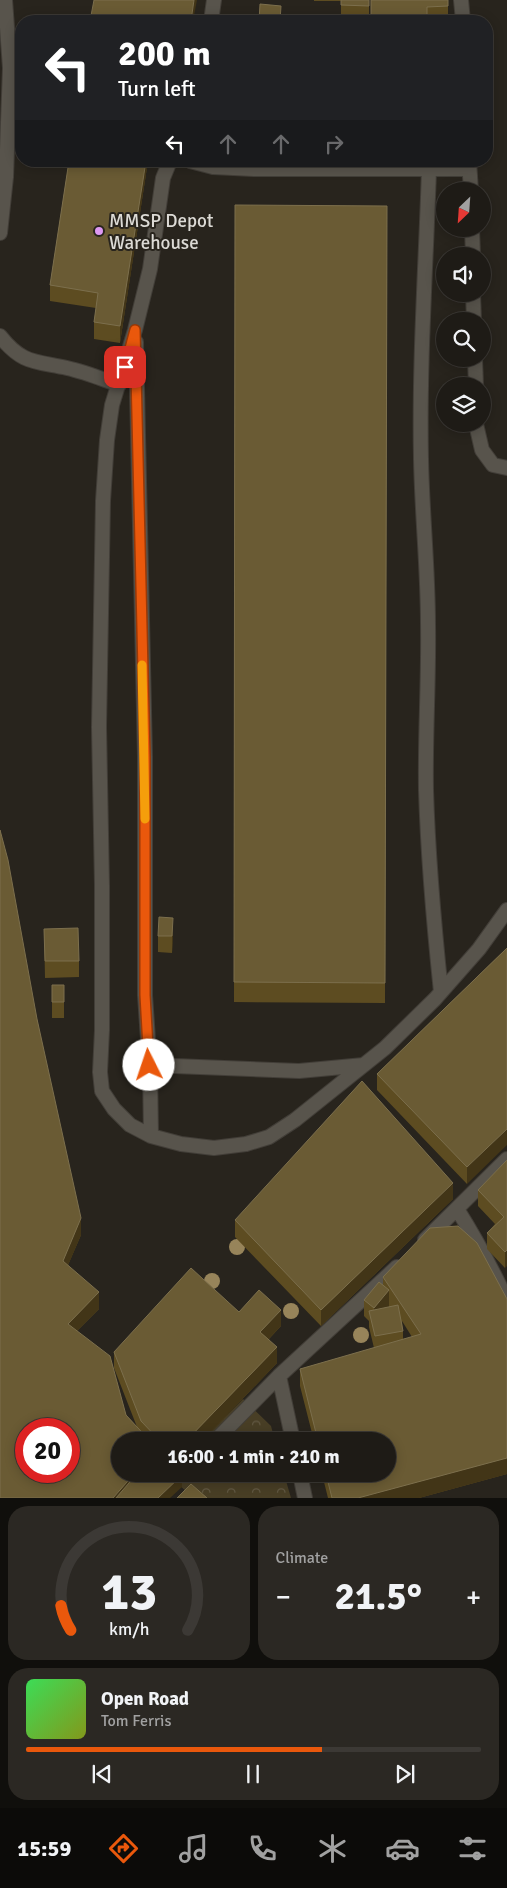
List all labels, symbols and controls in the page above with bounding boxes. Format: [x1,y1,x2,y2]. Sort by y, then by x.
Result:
text: 200 m [118,32,211,75]
icon: left [35,35,100,100]
text: Turn left [118,75,196,102]
icon: left [161,130,189,158]
icon: ahead [214,130,242,158]
icon: ahead [267,130,295,158]
icon: right [320,130,348,158]
north arrow [436,182,491,238]
map controls [436,182,491,432]
place label: MMSP Depot Warehouse [109,209,214,255]
marker: MMSP Depot Warehouse [93,225,105,237]
button: sound [436,247,491,302]
button: search [436,312,491,367]
pin [104,346,146,388]
icon: arrive [111,353,139,381]
button: layers [436,377,491,432]
position arrow [122,1038,174,1090]
speed limit sign: 20 [15,1418,80,1483]
text: 16:00 · 1 min · 210 m [167,1445,340,1469]
text: Climate [276,1548,328,1568]
text: 13 [101,1560,157,1624]
text: 21.5° [334,1573,422,1620]
text: − [276,1580,291,1614]
text: + [466,1580,481,1614]
text: km/h [109,1618,149,1640]
text: Open Road [101,1687,189,1711]
text: Tom Ferris [101,1711,171,1731]
icon: previous [88,1760,116,1788]
icon: pause [239,1760,267,1788]
icon: next [391,1760,419,1788]
icon: directions [106,1831,141,1866]
icon: music [176,1831,211,1866]
icon: phone [245,1831,280,1866]
icon: climate [315,1831,350,1866]
icon: car [385,1831,420,1866]
icon: filters [455,1831,490,1866]
text: 15:59 [17,1835,71,1862]

